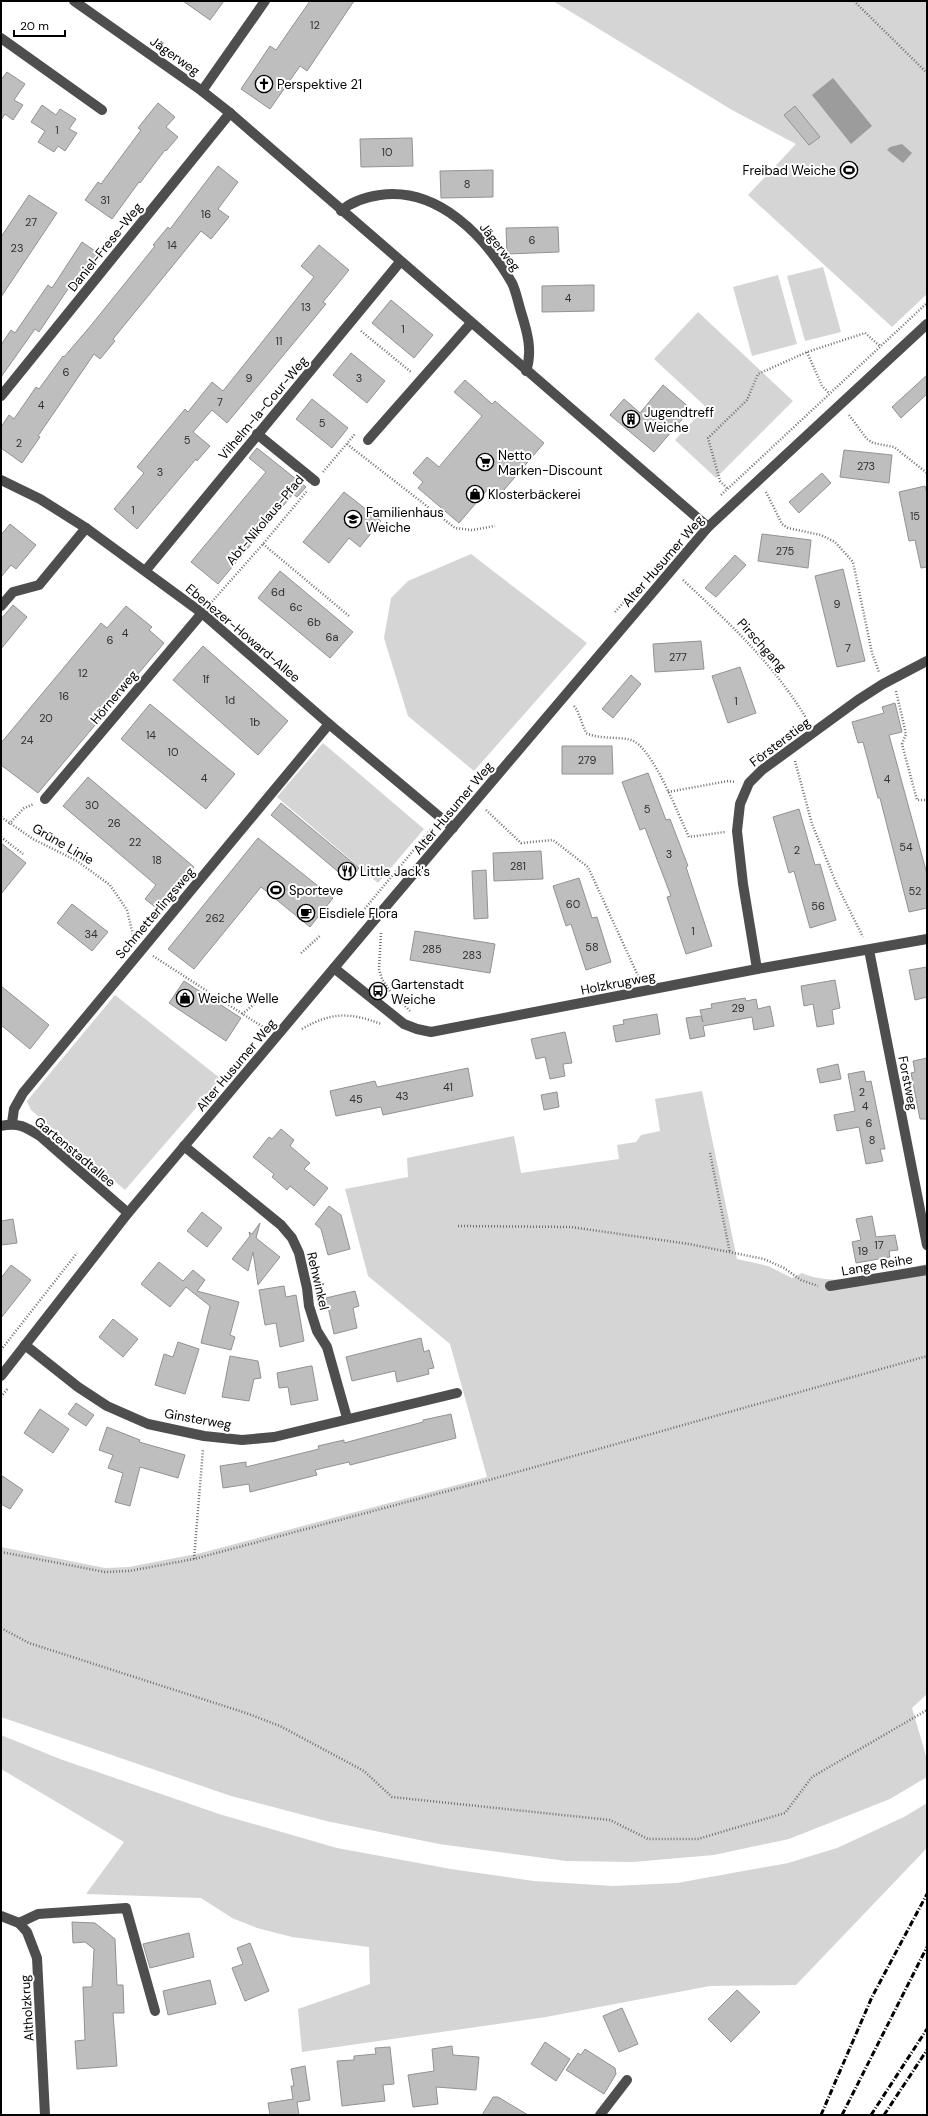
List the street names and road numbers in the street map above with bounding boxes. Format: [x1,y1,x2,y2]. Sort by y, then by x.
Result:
street label: Jägerweg [147,33,203,79]
street label: Daniel-Frese-Weg [64,199,146,295]
street label: Jägerweg [476,219,524,275]
street label: Vilhelm-la-Cour-Weg [215,353,311,463]
street label: Abt-Nikolaus-Pfad [222,471,308,569]
street label: Alter Husumer Weg [618,512,708,610]
street label: Ebenezer-Howard-Allee [182,580,304,686]
street label: Pirschgang [734,615,790,675]
street label: Hörnerweg [86,667,142,727]
street label: Försterstieg [746,714,814,770]
street label: Alter Husumer Weg [409,758,497,858]
street label: Grüne Linie [29,820,97,868]
street label: Schmetterlingsweg [112,864,198,962]
street label: Holzkrugweg [579,967,657,999]
street label: Alter Husumer Weg [192,1015,280,1115]
street label: Forstweg [894,1054,922,1112]
street label: Gartenstadtallee [31,1113,119,1191]
street label: Rehwinkel [303,1250,333,1312]
street label: Lange Reihe [840,1250,914,1280]
street label: Ginsterweg [163,1405,233,1433]
street label: Altholzkrug [16,1974,38,2042]

